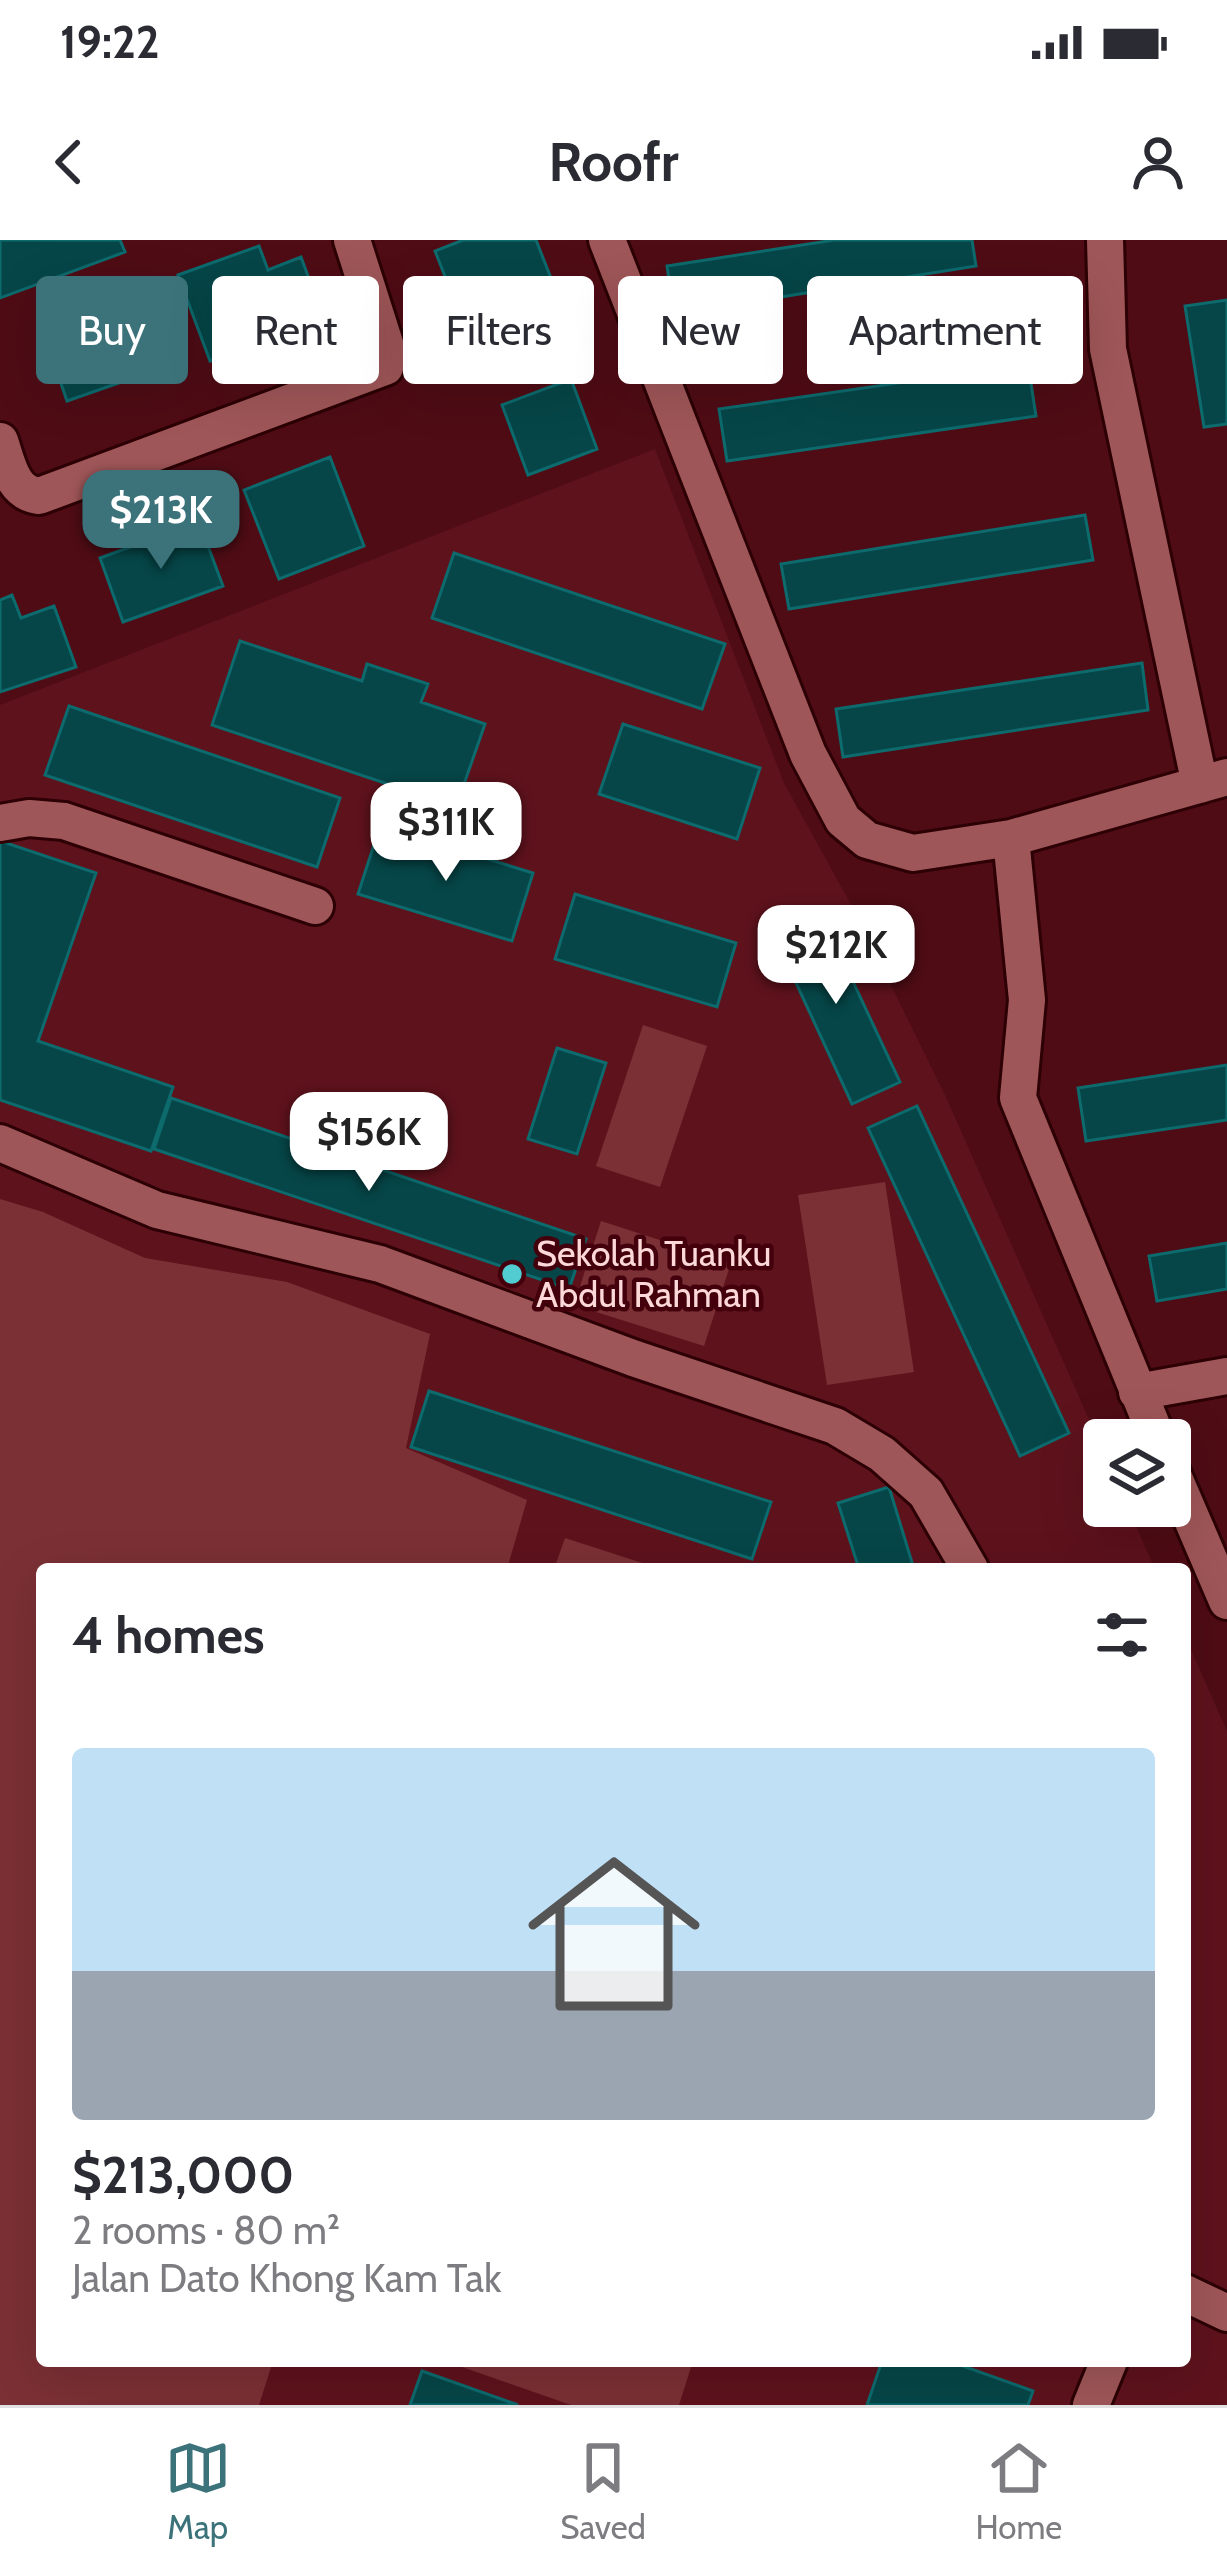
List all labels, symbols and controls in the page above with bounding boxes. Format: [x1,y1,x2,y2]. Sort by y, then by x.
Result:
text: 19:22 [60,15,160,69]
icon: back [36,129,102,195]
text: Roofr [548,129,679,195]
icon: person [1125,129,1191,195]
chip: Buy [36,276,188,384]
chip: Rent [212,276,379,384]
chip: Filters [403,276,594,384]
chip: New [618,276,783,384]
chip: Apartment [807,276,1083,384]
pin: $213K [77,470,245,572]
text: $213K [109,485,213,533]
pin: $311K [362,782,530,884]
text: $311K [398,797,494,845]
pin: $212K [752,905,920,1007]
text: $212K [785,920,887,968]
pin: $156K [285,1092,453,1194]
text: $156K [317,1107,421,1155]
place label: Sekolah Tuanku Abdul Rahman [536,1231,771,1316]
marker: Sekolah Tuanku Abdul Rahman [499,1261,525,1287]
map controls [1083,1419,1191,1527]
button: layers [1083,1419,1191,1527]
icon: filters [1089,1602,1155,1668]
text: 4 homes [72,1604,264,1666]
icon: home [506,1826,722,2042]
text: $213,000 [72,2144,294,2206]
text: 2 rooms · 80 m² [72,2206,340,2254]
text: Jalan Dato Khong Kam Tak [72,2254,501,2302]
tab: Map [165,2435,231,2547]
tab: Saved [560,2435,646,2547]
tab: Home [975,2435,1062,2547]

